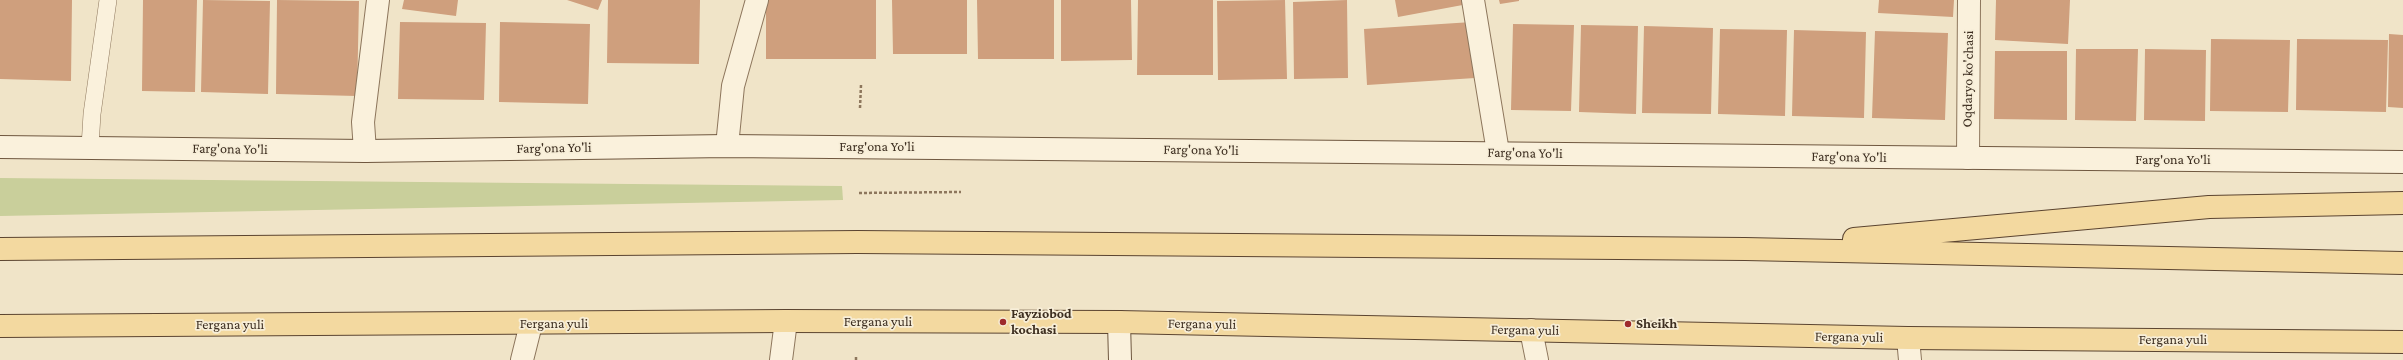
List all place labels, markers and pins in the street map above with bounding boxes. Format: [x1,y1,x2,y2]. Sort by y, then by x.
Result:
place label: Fayziobod kochasi [1011,306,1072,338]
place label: Sheikh [1636,316,1677,332]
marker: Fayziobod kochasi [998,317,1008,327]
marker: Sheikh [1623,319,1633,329]

